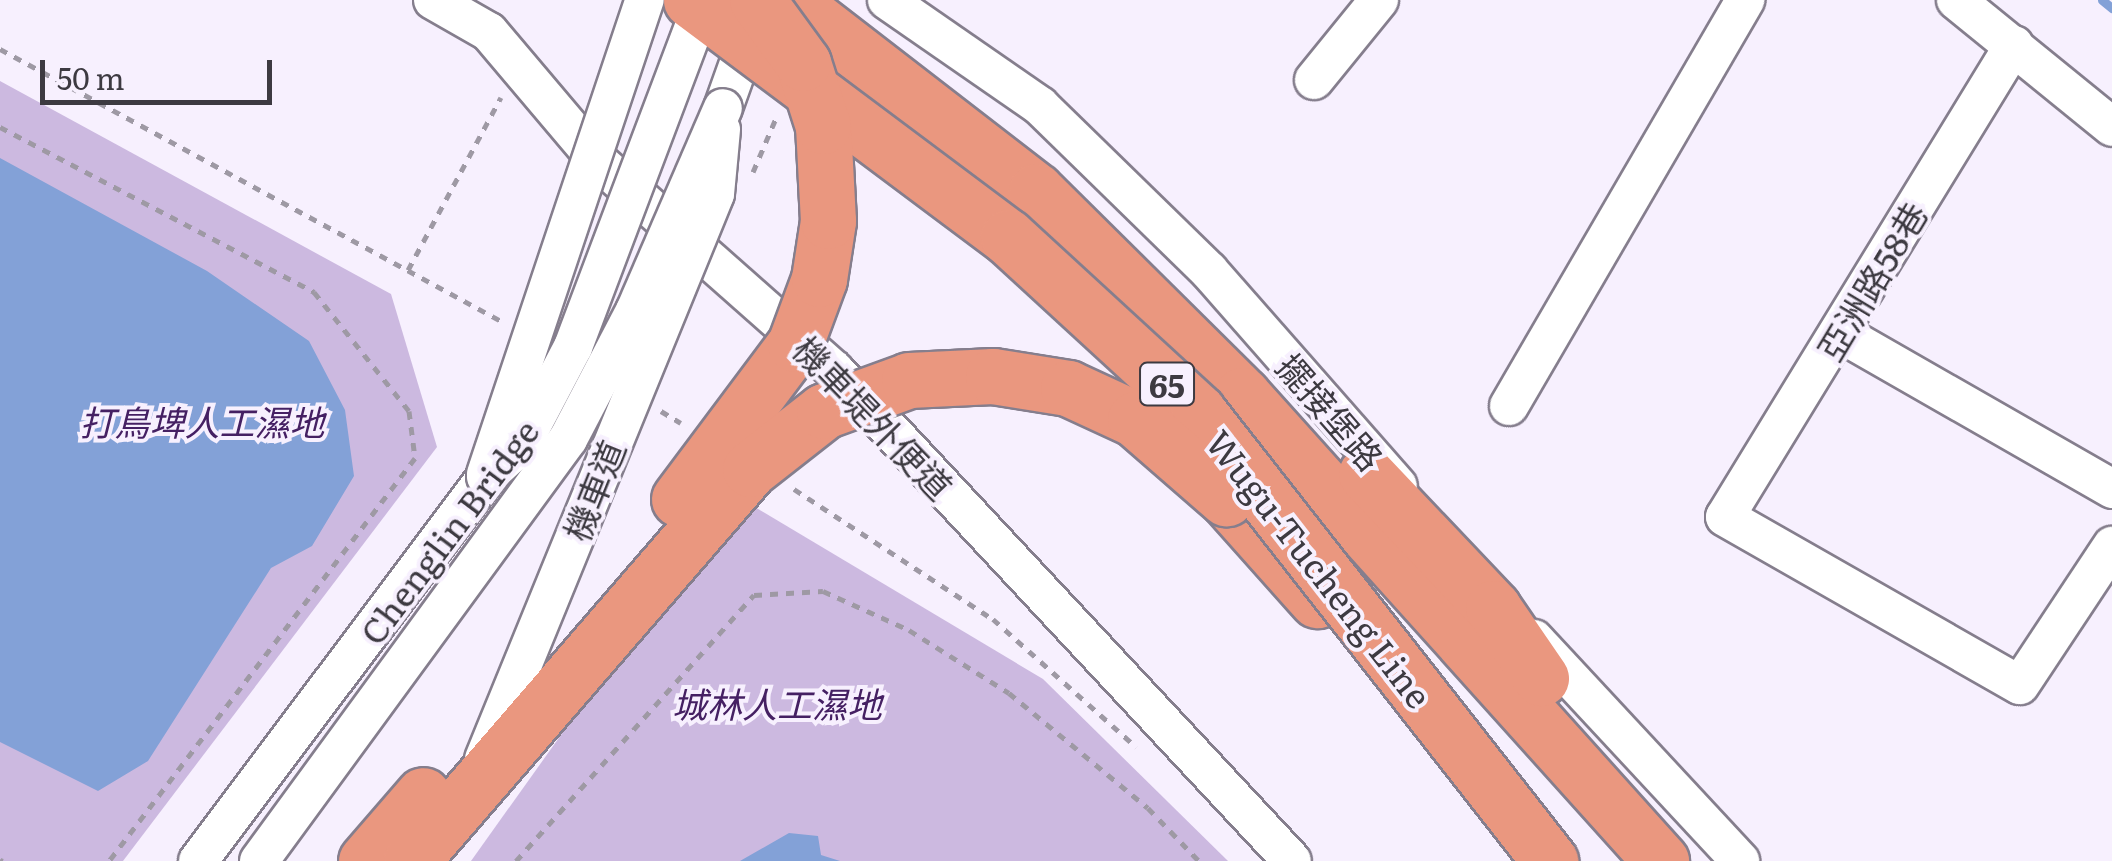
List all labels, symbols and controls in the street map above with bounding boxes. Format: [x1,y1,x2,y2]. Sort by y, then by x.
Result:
scale bar [45,40,278,102]
text: 50 m [57,55,125,99]
street label: 亞洲路58巷 [1807,194,1935,368]
street label: 機車堤外便道 [786,327,962,507]
street label: 擺接堡路 [1269,344,1393,478]
road number: 65 [1137,357,1197,411]
park label: 打鳥埤人工濕地 [80,400,324,442]
street label: Chenglin Bridge [350,410,546,652]
street label: Wugu-Tucheng Line [1199,421,1441,715]
street label: 機車道 [554,433,632,547]
park label: 城林人工濕地 [672,682,882,724]

